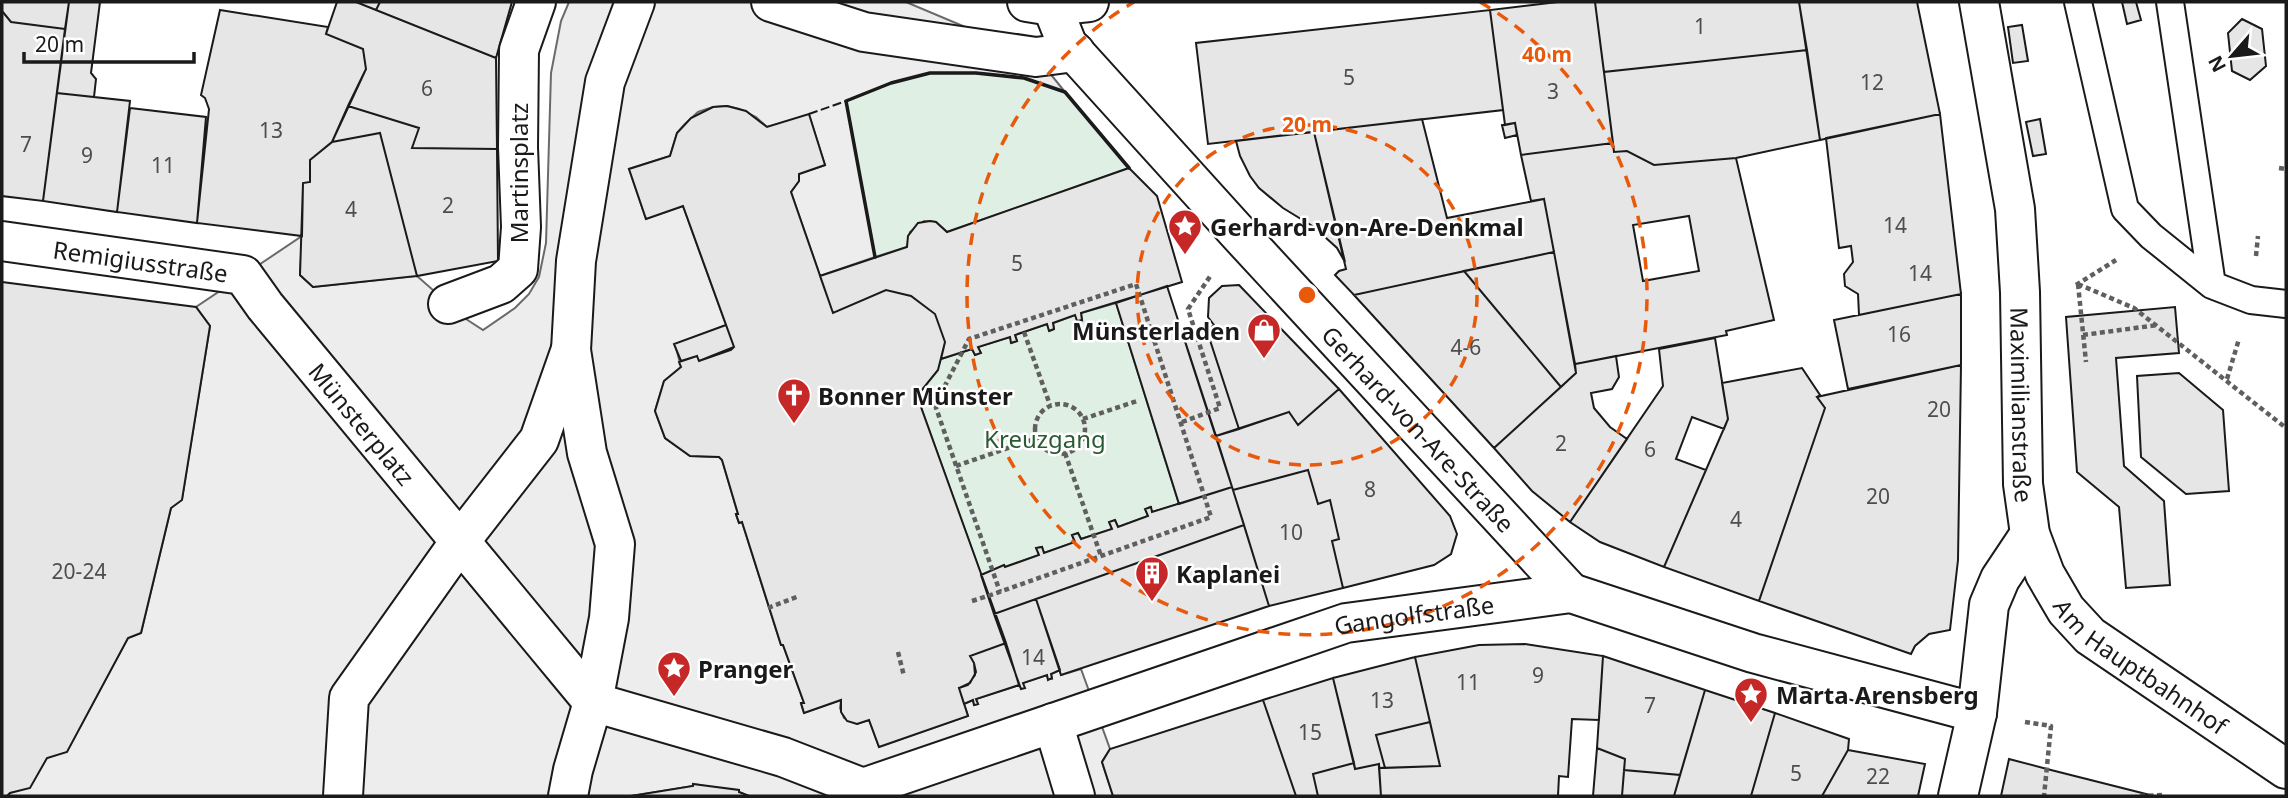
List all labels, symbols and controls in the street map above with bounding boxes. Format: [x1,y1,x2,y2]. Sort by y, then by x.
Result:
house number: 1 [1694,12,1706,40]
scale bar [24,21,194,65]
north arrow [2197,21,2267,91]
text: 20 m [35,30,84,58]
text: 40 m [1522,40,1572,68]
text: N [2202,51,2232,77]
house number: 5 [1343,63,1355,91]
house number: 12 [1860,68,1884,96]
house number: 6 [421,74,433,102]
house number: 3 [1547,77,1559,105]
street label: Martinsplatz [502,103,535,243]
text: 20 m [1282,110,1332,138]
house number: 13 [259,116,283,144]
house number: 7 [20,130,32,158]
house number: 9 [81,141,93,169]
house number: 11 [151,151,175,179]
house number: 2 [442,191,454,219]
house number: 4 [345,195,357,223]
place icon: Gerhard-von-Are-Denkmal [1166,207,1204,256]
place label: Gerhard-von-Are-Denkmal [1210,210,1524,243]
house number: 14 [1883,211,1907,239]
street label: Remigiusstraße [51,232,230,289]
house number: 5 [1011,249,1023,277]
house number: 14 [1908,259,1932,287]
centre of rings [1295,283,1319,307]
street label: Maximilianstraße [2004,307,2042,504]
shop icon: Münsterladen [1245,311,1283,360]
place label: Münsterladen [1072,314,1240,347]
street label: Gerhard-von-Are-Straße [1315,318,1523,539]
house number: 16 [1887,320,1911,348]
house number: 4-6 [1451,333,1481,361]
street label: Münsterplatz [302,355,423,492]
church icon: Bonner Münster [775,376,813,425]
place label: Bonner Münster [818,379,1013,412]
house number: 20 [1927,395,1951,423]
park label: Kreuzgang [984,422,1106,455]
house number: 2 [1555,429,1567,457]
house number: 6 [1644,435,1656,463]
house number: 8 [1364,475,1376,503]
house number: 20 [1866,482,1890,510]
house number: 4 [1730,505,1742,533]
house number: 10 [1279,518,1303,546]
building icon: Kaplanei [1133,554,1171,603]
house number: 20-24 [52,557,106,585]
place label: Kaplanei [1176,557,1280,590]
street label: Gangolfstraße [1329,587,1496,643]
street label: Am Hauptbahnhof [2046,592,2236,742]
house number: 14 [1021,643,1045,671]
place icon: Pranger [655,649,693,698]
place label: Pranger [698,652,794,685]
house number: 9 [1532,661,1544,689]
house number: 11 [1456,668,1480,696]
place icon: Marta Arensberg [1732,675,1770,724]
place label: Marta Arensberg [1776,678,1979,711]
house number: 13 [1370,686,1394,714]
house number: 7 [1644,691,1656,719]
house number: 15 [1298,718,1322,746]
house number: 5 [1790,759,1802,787]
house number: 22 [1866,762,1890,790]

